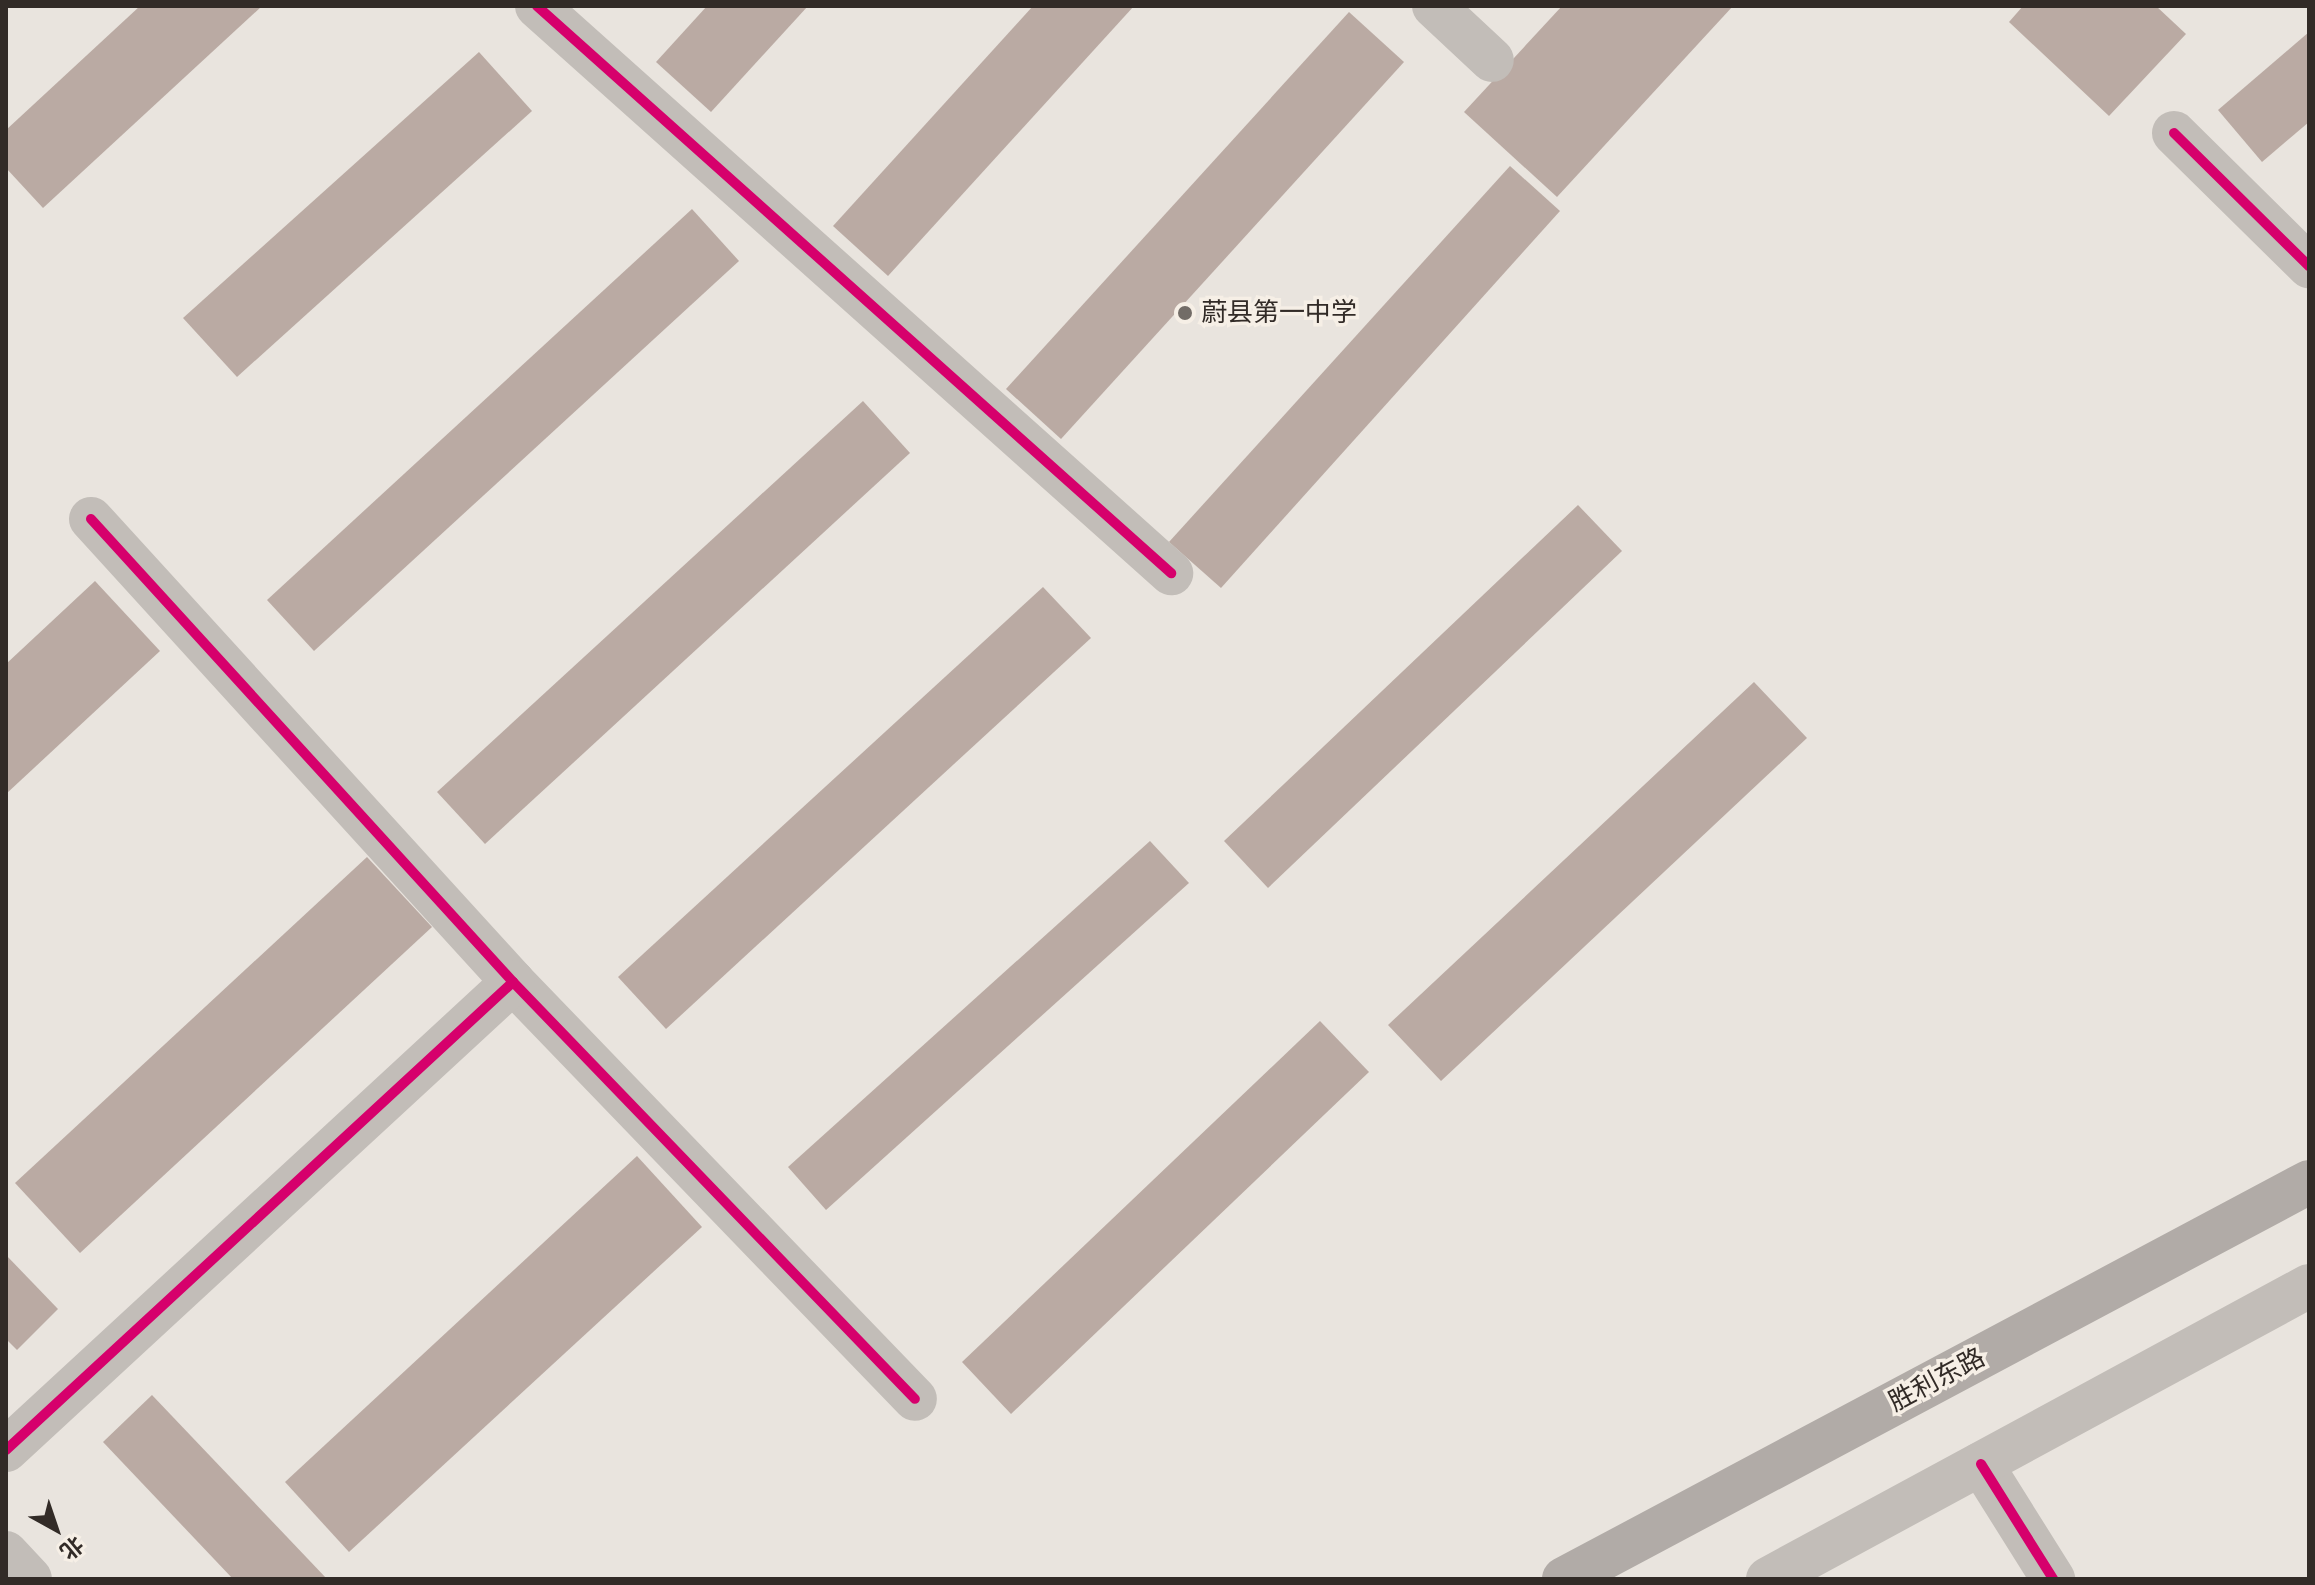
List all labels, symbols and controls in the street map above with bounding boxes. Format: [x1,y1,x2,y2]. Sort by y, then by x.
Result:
place label: 蔚县第一中学 [1201,297,1357,329]
marker: 蔚县第一中学 [1176,304,1194,322]
street label: 胜利东路 [1884,1342,1990,1418]
north arrow [16,1489,96,1569]
text: 北 [55,1530,88,1564]

